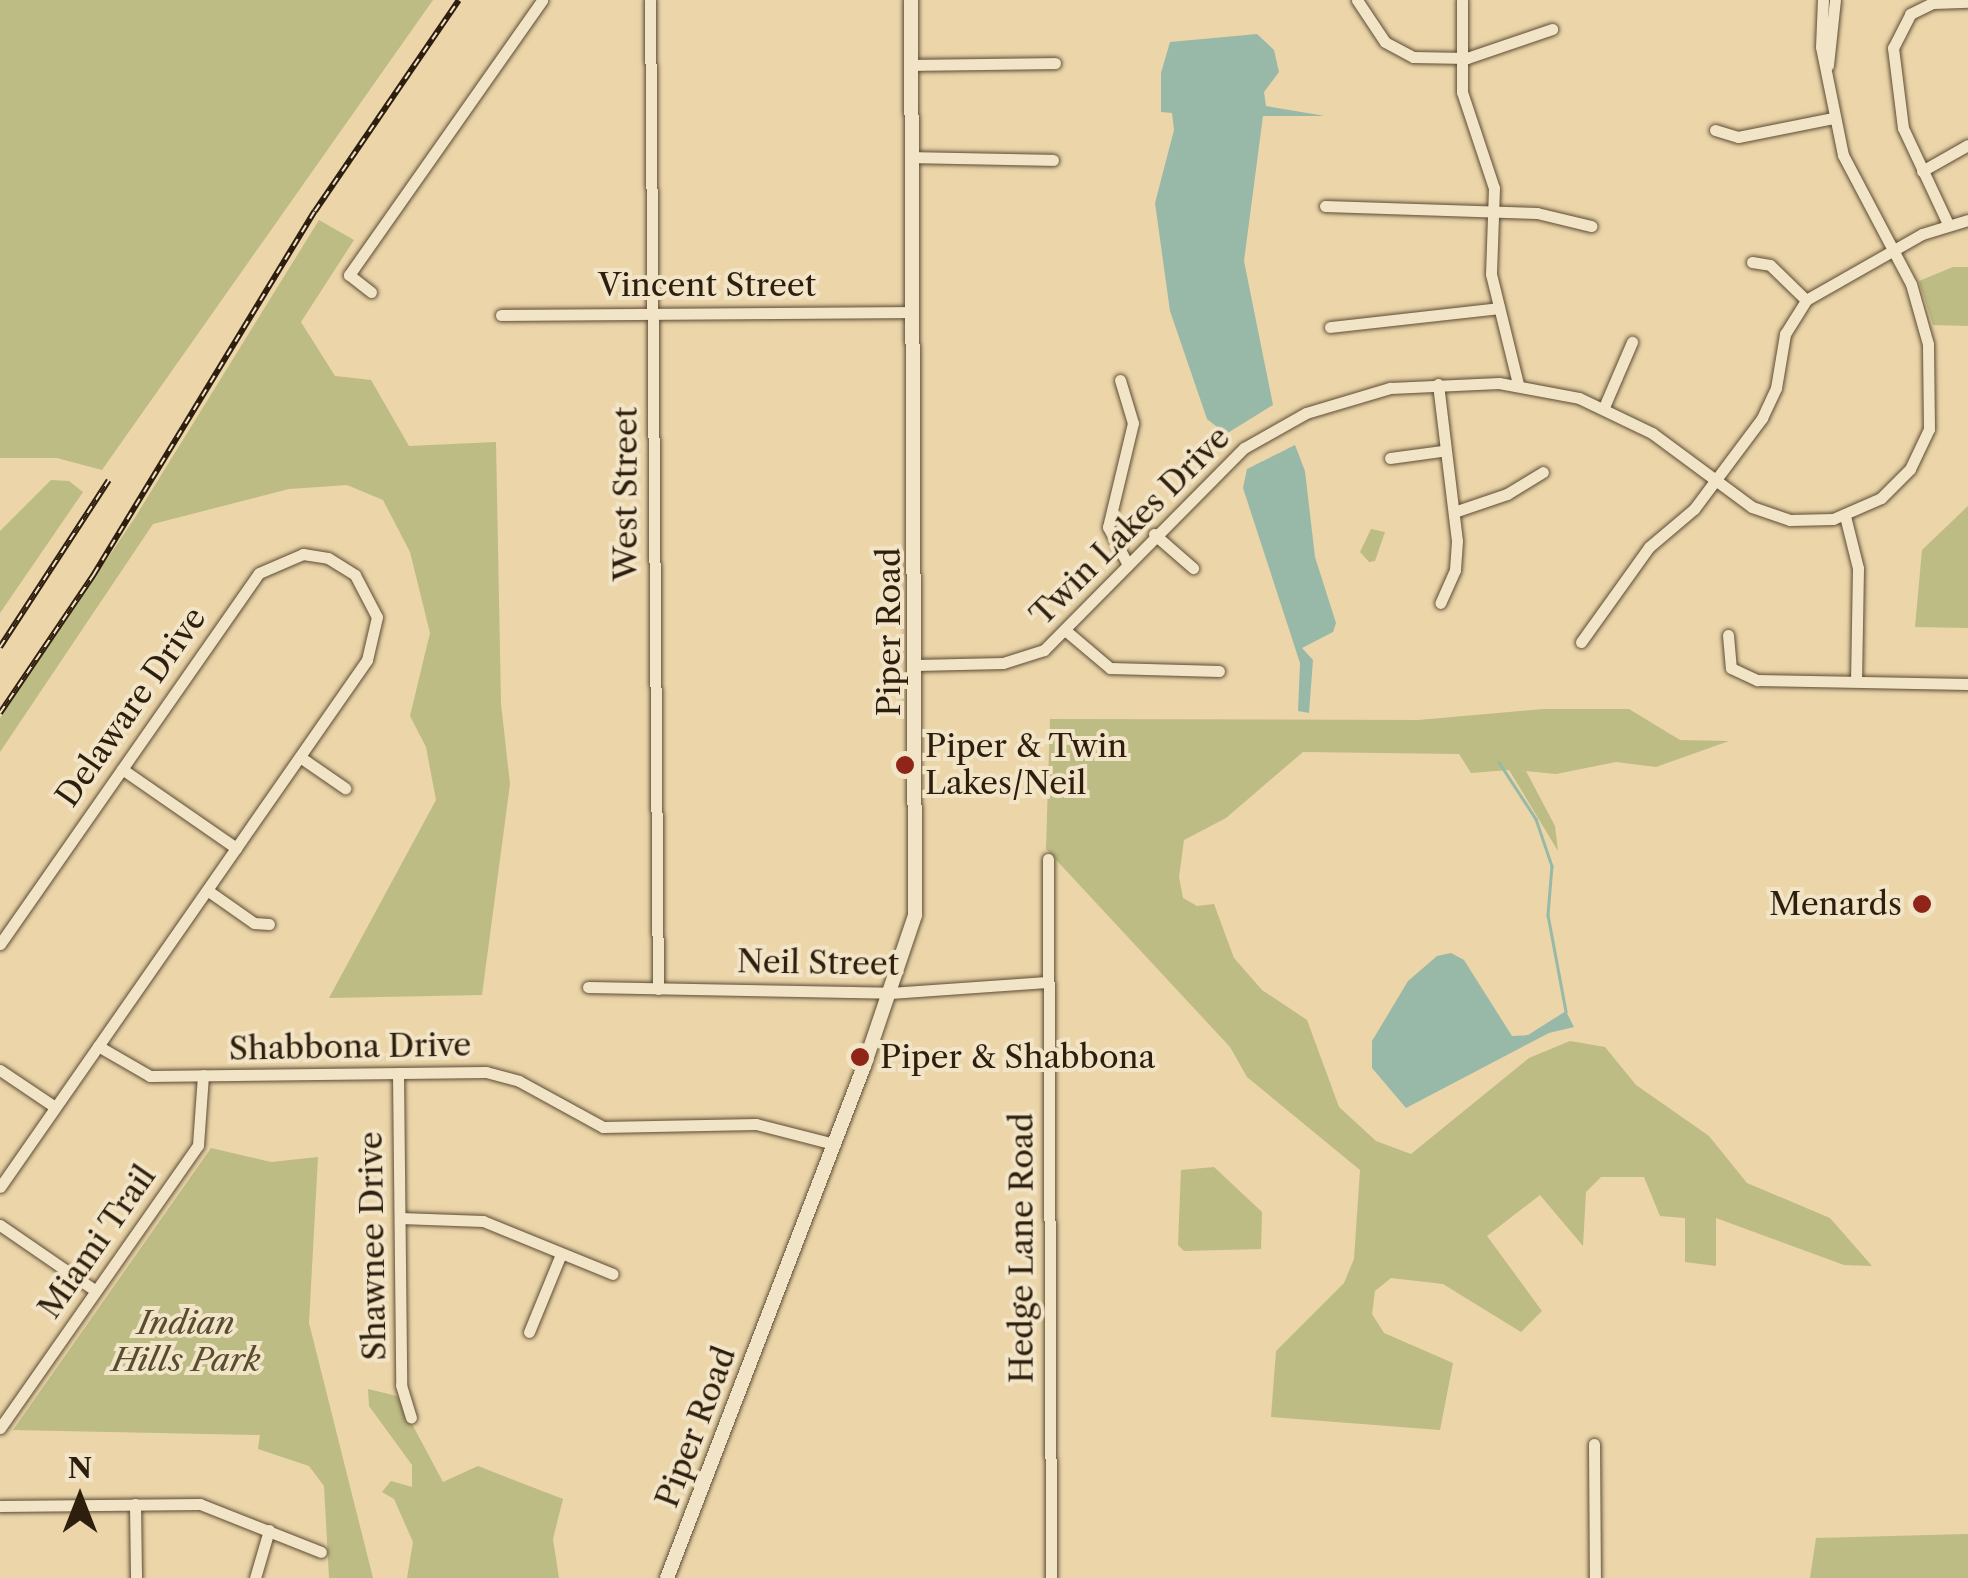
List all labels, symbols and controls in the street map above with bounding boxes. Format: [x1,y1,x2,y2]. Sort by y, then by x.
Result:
street label: Vincent Street [598,266,816,304]
street label: West Street [607,407,645,581]
street label: Twin Lakes Drive [1022,418,1238,634]
street label: Piper Road [870,547,908,717]
street label: Delaware Drive [48,600,214,814]
place label: Piper & Twin Lakes/Neil [925,728,1129,803]
marker: Piper & Twin Lakes/Neil [894,754,916,776]
place label: Menards [1769,885,1902,923]
marker: Menards [1911,893,1933,915]
street label: Neil Street [737,942,899,984]
street label: Shabbona Drive [228,1026,472,1068]
place label: Piper & Shabbona [880,1038,1156,1076]
marker: Piper & Shabbona [849,1046,871,1068]
street label: Hedge Lane Road [1003,1113,1041,1383]
street label: Shawnee Drive [352,1131,394,1361]
street label: Miami Trail [30,1158,164,1326]
park label: Indian Hills Park [111,1305,261,1380]
street label: Piper Road [648,1341,744,1513]
north arrow [30,1448,130,1548]
text: N [68,1451,92,1485]

